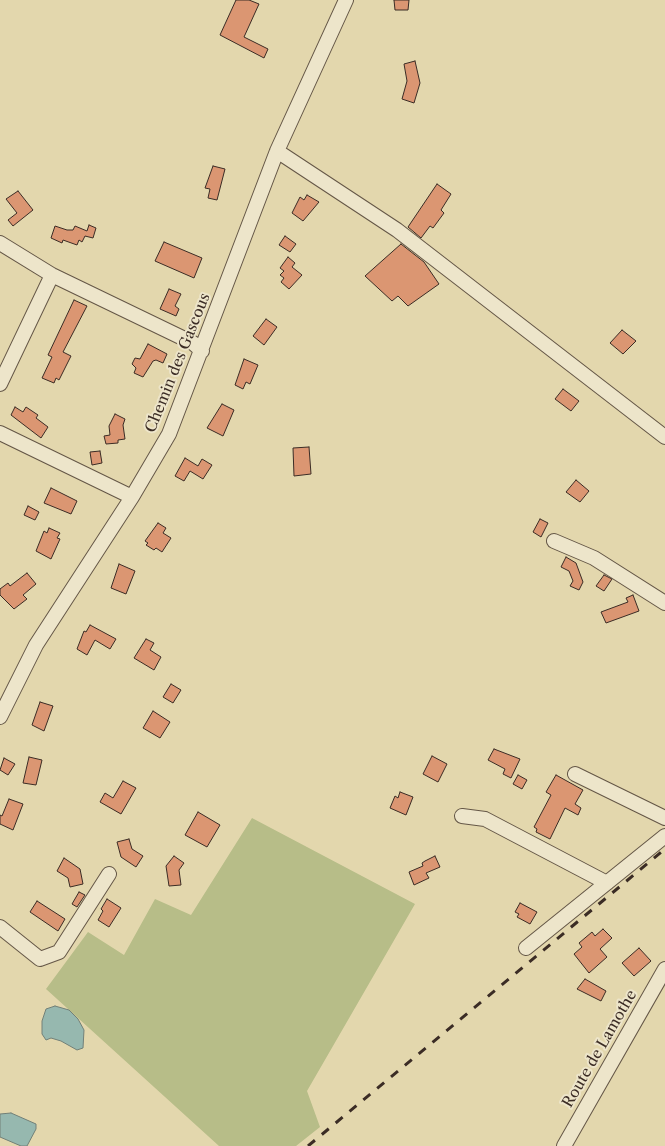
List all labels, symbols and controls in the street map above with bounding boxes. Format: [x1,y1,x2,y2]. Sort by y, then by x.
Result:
street label: Chemin des Gascous [142,291,214,435]
street label: Route de Lamothe [559,987,641,1111]

